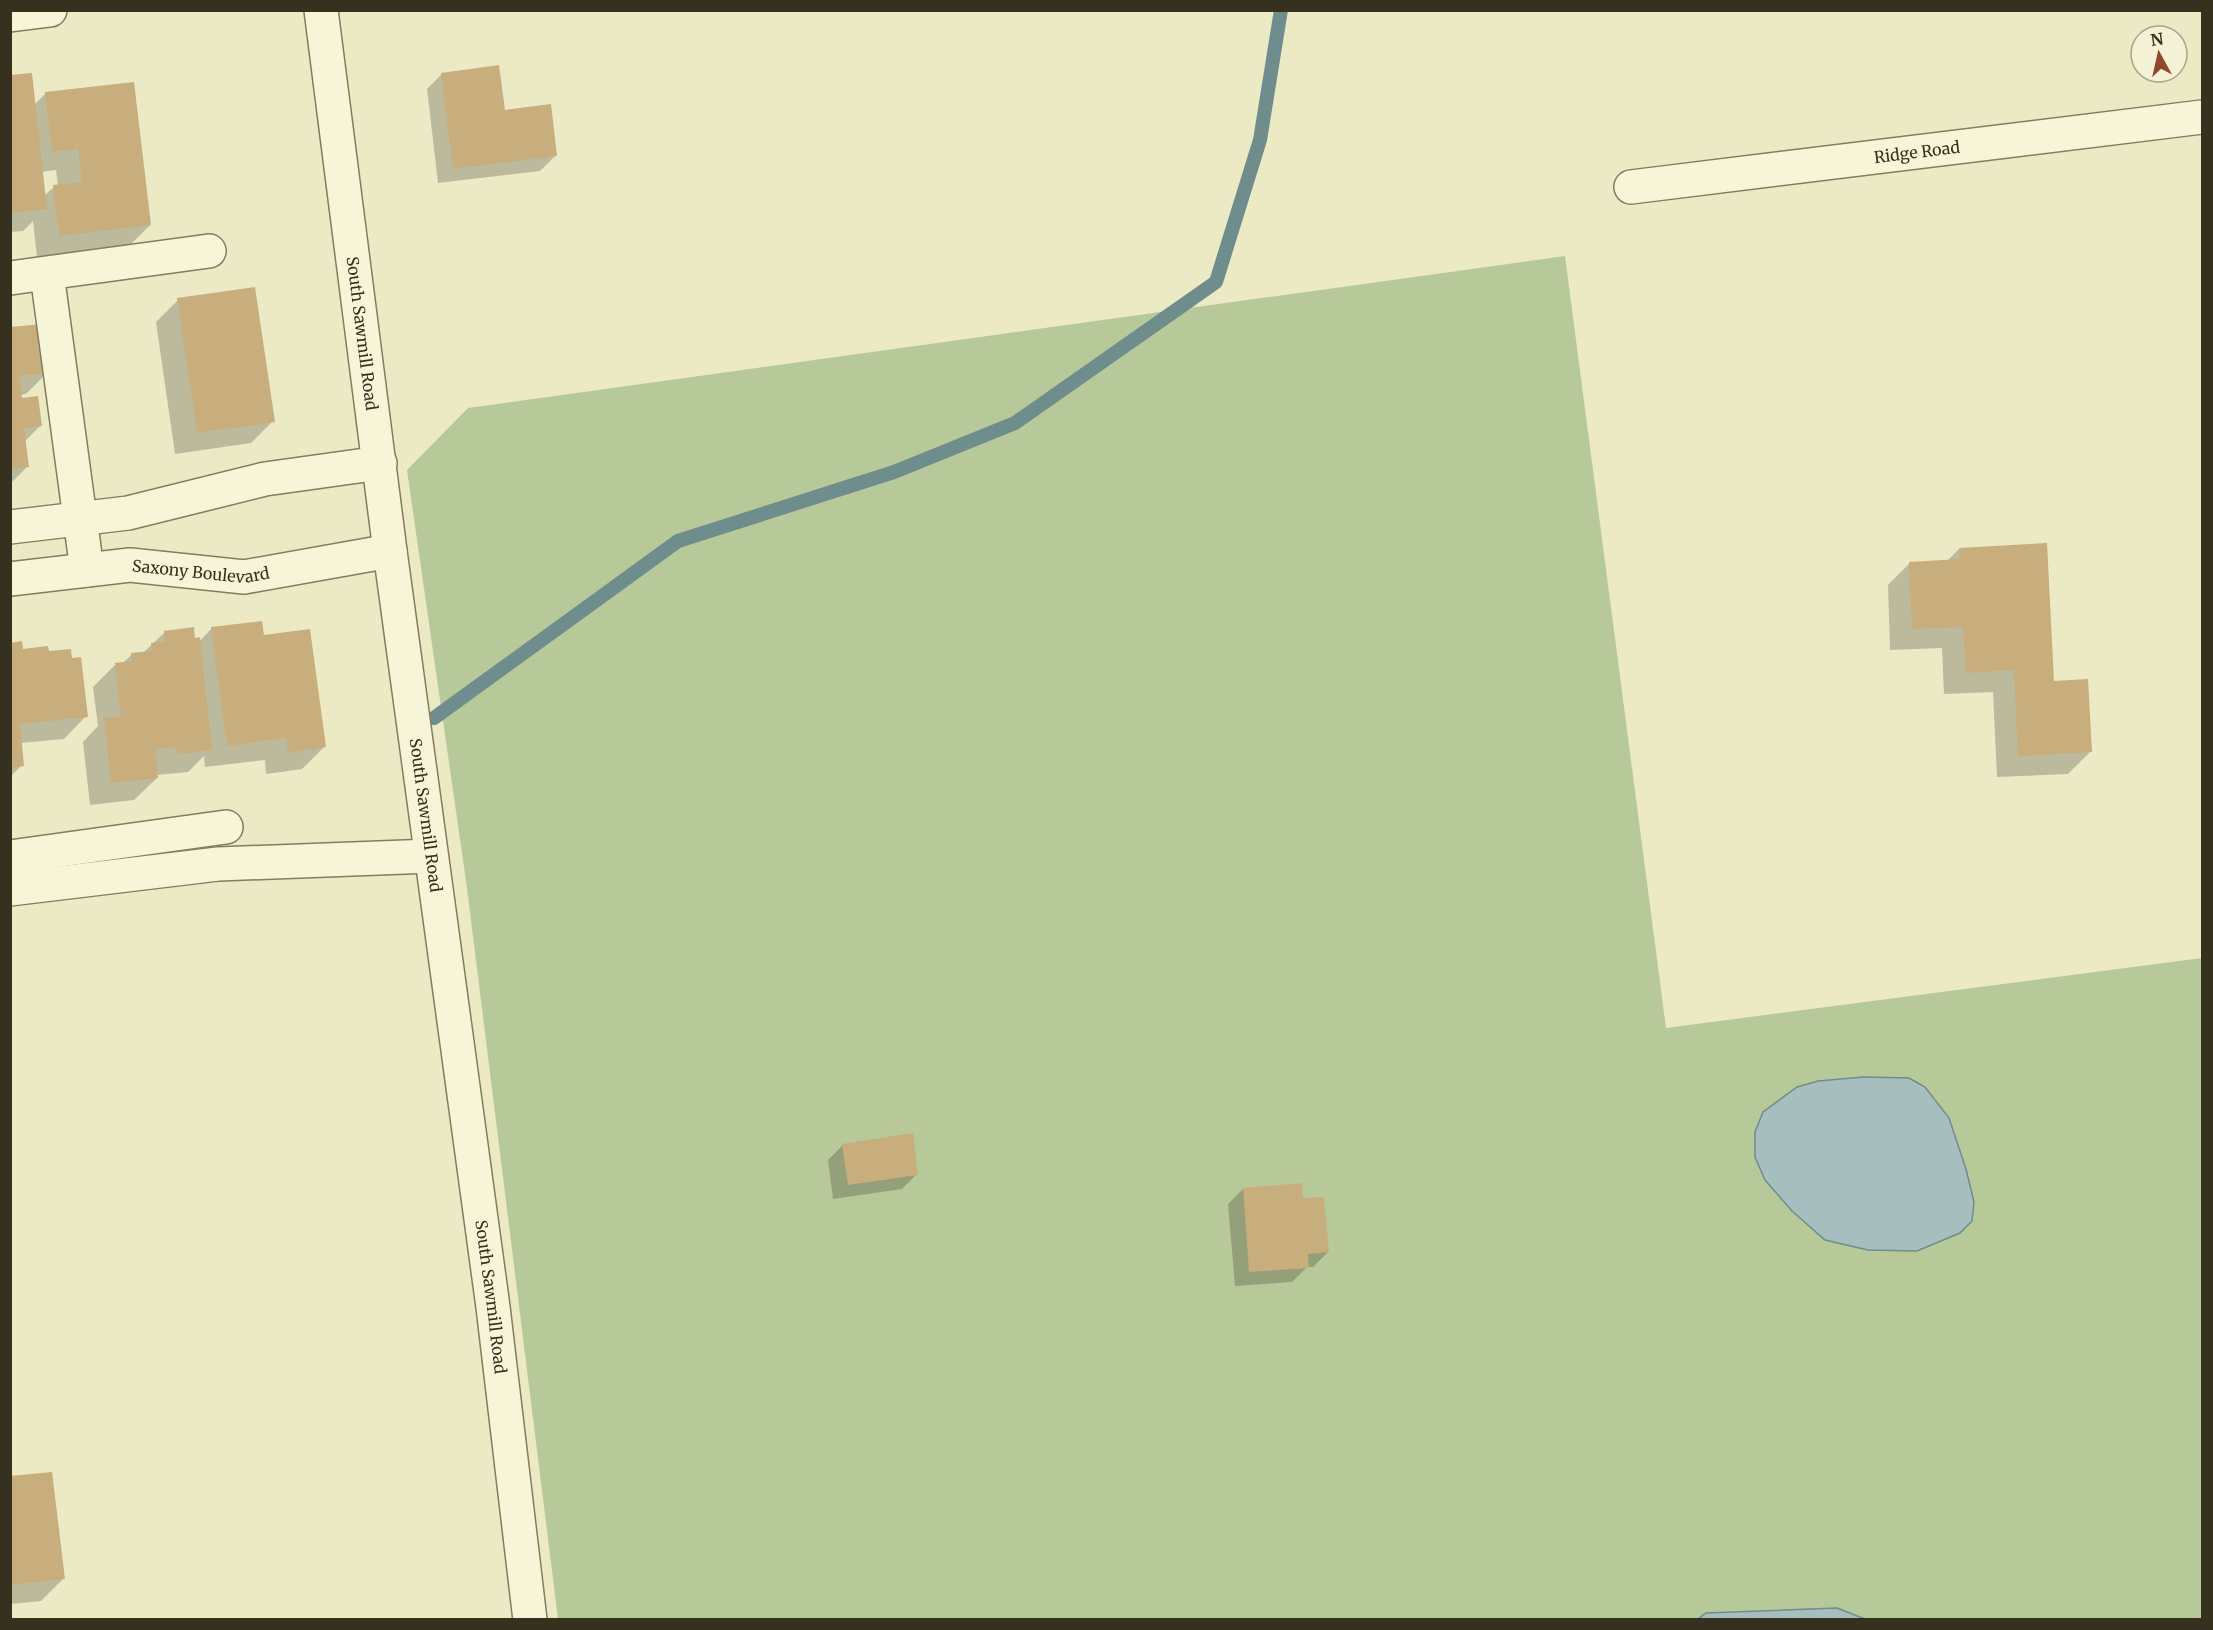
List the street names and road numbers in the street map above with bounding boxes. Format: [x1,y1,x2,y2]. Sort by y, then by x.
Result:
street label: Ridge Road [1873,137,1961,167]
street label: South Sawmill Road [343,255,382,412]
street label: Saxony Boulevard [131,555,271,587]
street label: South Sawmill Road [406,737,446,894]
street label: South Sawmill Road [471,1219,511,1375]

